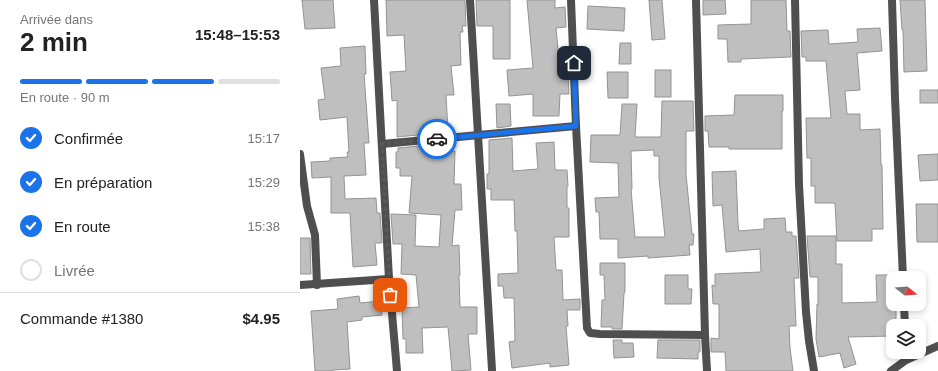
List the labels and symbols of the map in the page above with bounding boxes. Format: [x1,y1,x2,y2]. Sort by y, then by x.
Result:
pin [557,46,591,80]
courier [417,119,457,159]
north arrow [886,271,926,311]
pin [373,278,407,312]

